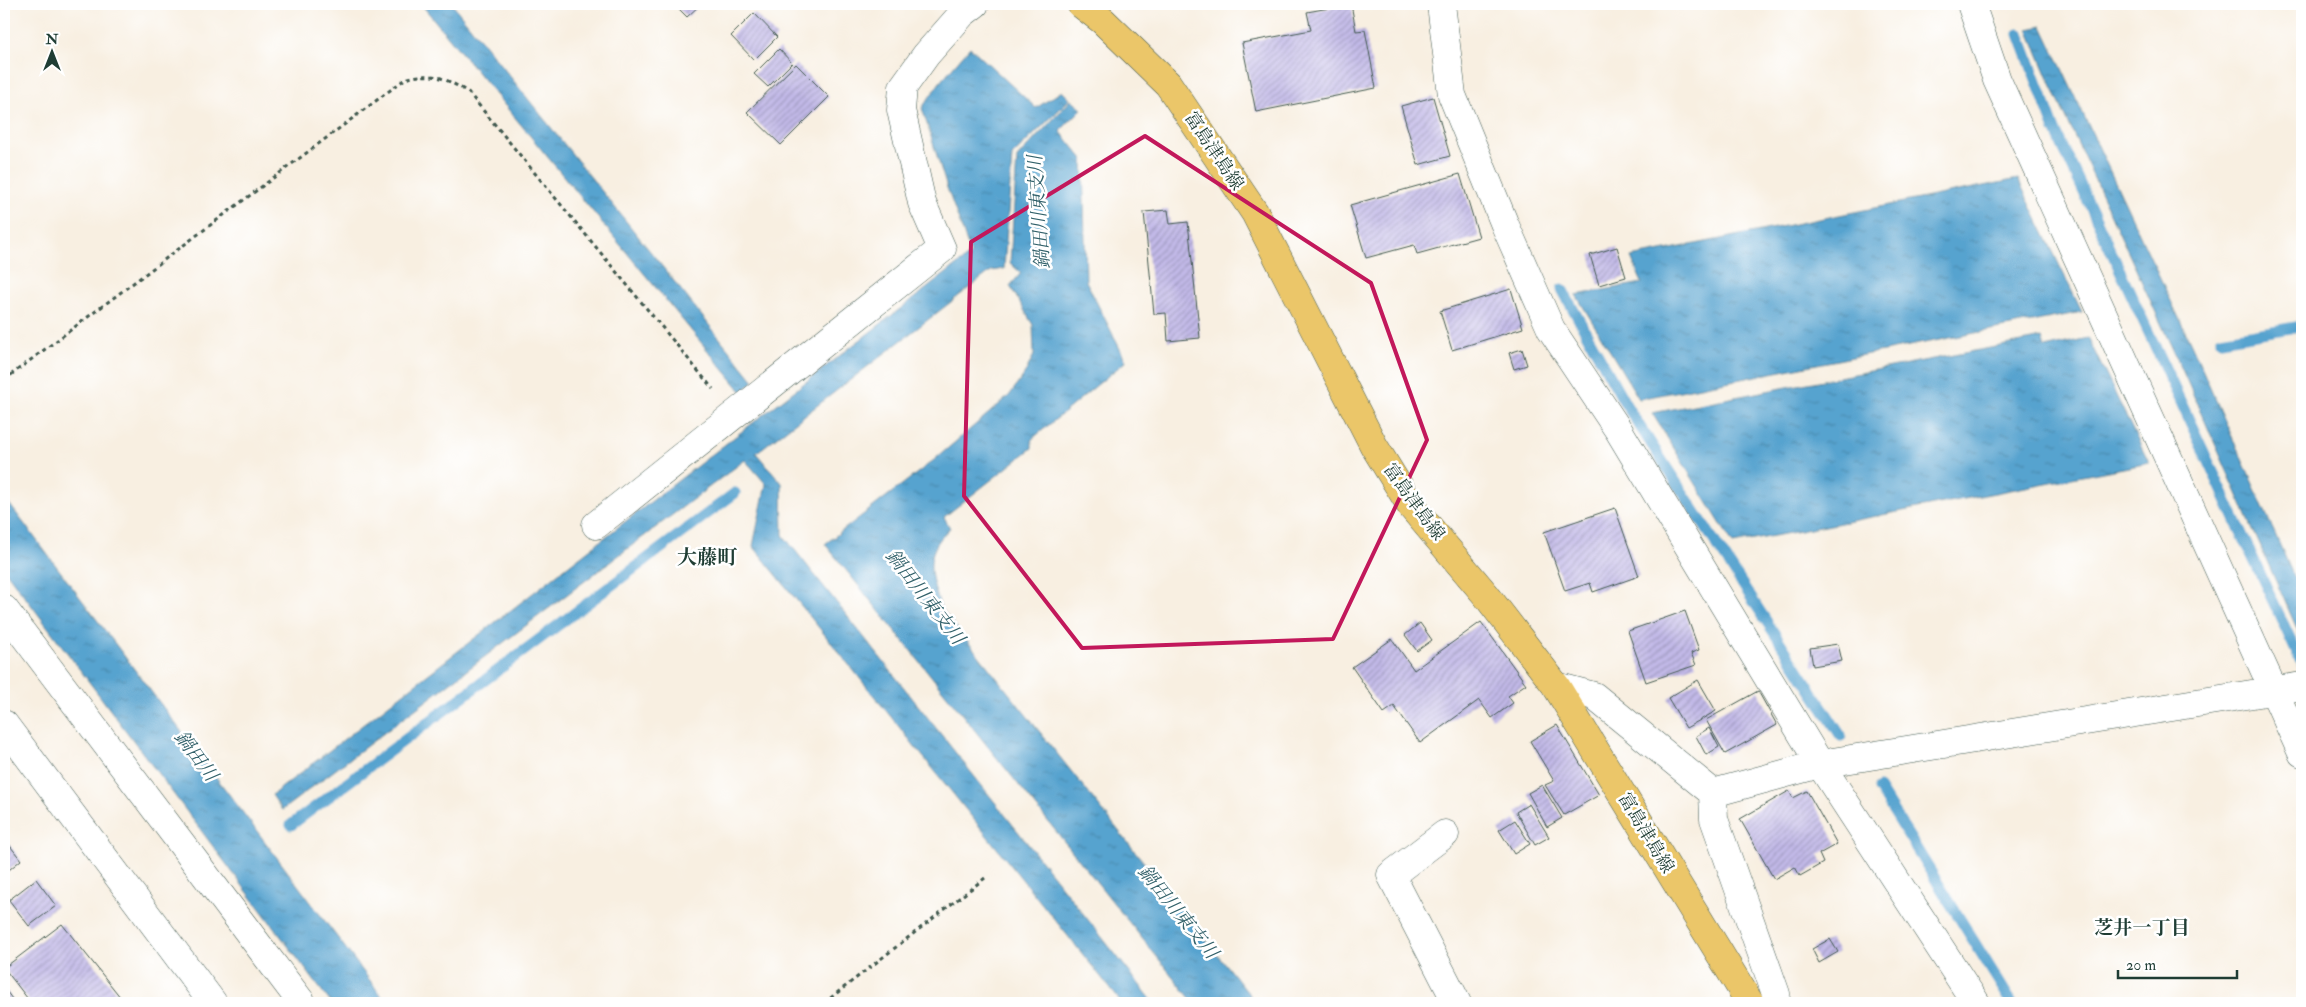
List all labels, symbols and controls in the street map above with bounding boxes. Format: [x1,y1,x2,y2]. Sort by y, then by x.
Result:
north arrow [28,28,78,78]
text: N [45,31,59,48]
street label: 富島津島線 [1179,107,1249,195]
water label: 鍋田川東支川 [1023,152,1055,270]
street label: 富島津島線 [1378,459,1450,545]
district label: 大藤町 [677,545,738,570]
water label: 鍋田川東支川 [880,545,971,651]
water label: 鍋田川 [169,726,224,788]
street label: 富島津島線 [1613,789,1679,877]
water label: 鍋田川東支川 [1133,860,1224,965]
district label: 芝井一丁目 [2094,916,2190,940]
scale bar [2118,947,2237,979]
text: 20 m [2126,956,2156,975]

